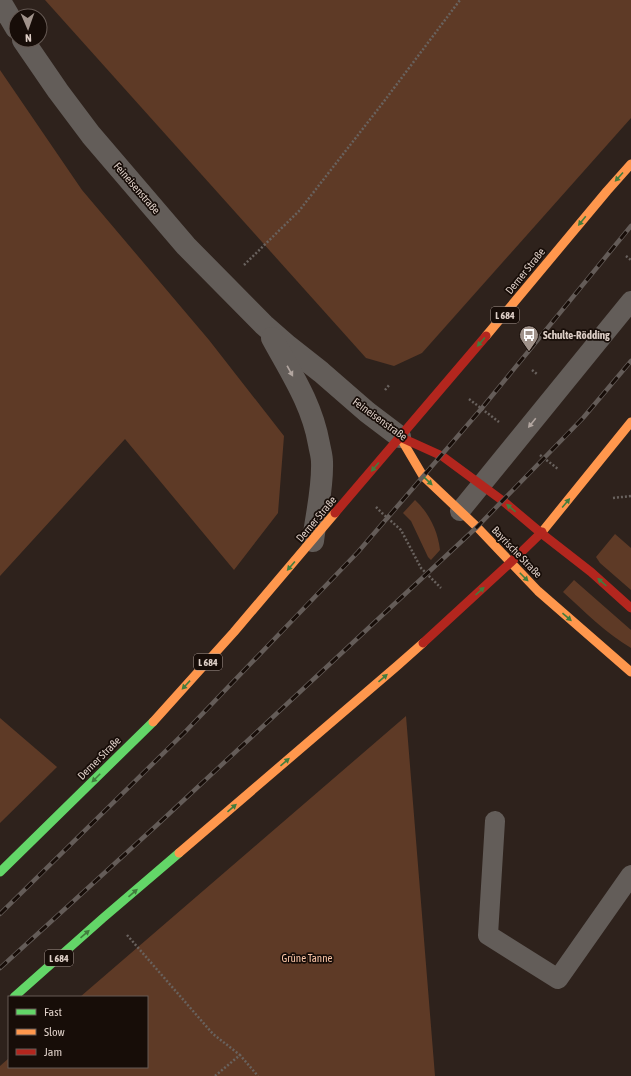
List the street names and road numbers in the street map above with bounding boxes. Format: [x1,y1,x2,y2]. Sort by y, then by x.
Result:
street label: Feineisenstraße [111,160,163,216]
street label: Derner Straße [503,246,547,296]
road number: L 684 [491,307,519,323]
street label: Feineisenstraße [351,395,409,443]
street label: Derner Straße [294,494,338,544]
street label: Bayrische Straße [490,524,544,580]
road number: L 684 [194,654,222,670]
street label: Derner Straße [75,734,123,782]
road number: L 684 [45,950,73,966]

